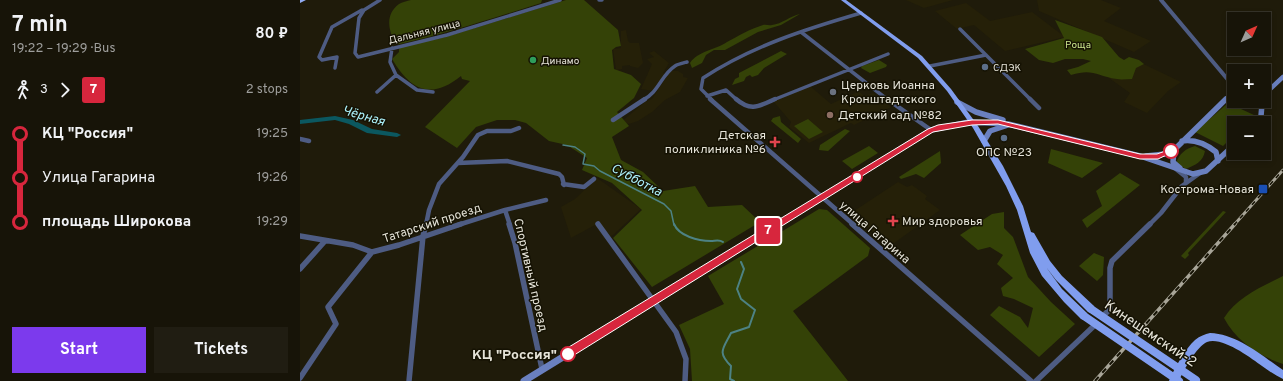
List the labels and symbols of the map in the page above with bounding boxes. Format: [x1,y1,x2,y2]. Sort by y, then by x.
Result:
north arrow [1227,12,1271,56]
street label: Дальняя улица [387,17,462,48]
park label: Роща [1065,39,1091,52]
marker: Динамо [528,55,538,65]
place label: Динамо [541,55,580,68]
marker: СДЭК [980,62,990,72]
place label: СДЭК [993,62,1021,75]
place label: Церковь Иоанна Кронштадтского [841,78,936,108]
marker: Церковь Иоанна Кронштадтского [828,87,838,97]
water label: Чёрная [340,103,387,131]
place label: Детский сад №82 [838,108,942,124]
marker: Детский сад №82 [825,110,835,120]
place label: Детская поликлиника №6 [665,128,766,158]
marker: ОПС №23 [999,133,1009,143]
marker: Детская поликлиника №6 [769,136,781,148]
unlabelled marker [1163,143,1179,159]
place label: ОПС №23 [976,145,1032,161]
water label: Субботка [608,161,665,201]
unlabelled marker [851,171,863,183]
place label: Кострома-Новая [1160,182,1254,198]
marker: Кострома-Новая [1257,183,1269,195]
street label: улица Гагарина [836,198,913,268]
street label: Татарский проезд [381,200,484,247]
place label: Мир здоровья [902,214,983,230]
marker: Мир здоровья [887,215,899,227]
street label: Спортивный проезд [509,217,551,334]
line badge: 7 [755,218,781,244]
street label: Кинешемский-2 [1101,297,1200,371]
marker: КЦ "Россия" [560,346,576,362]
place label: КЦ "Россия" [472,347,557,364]

